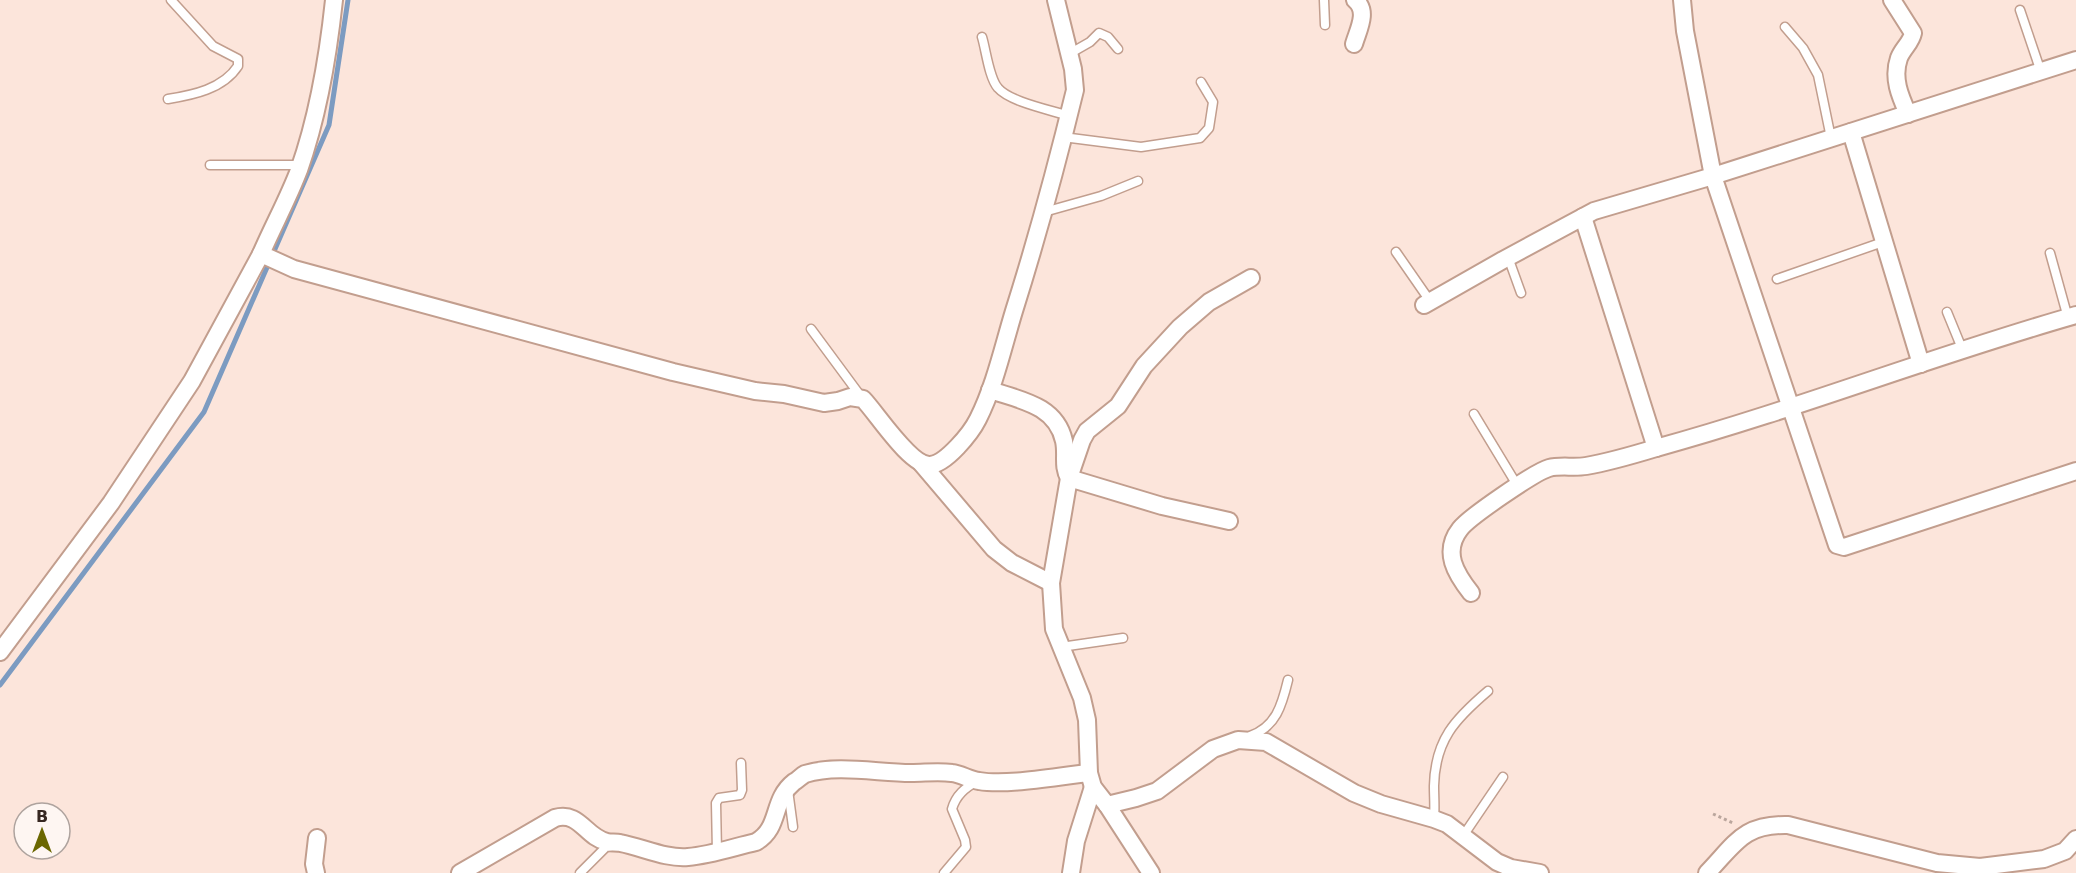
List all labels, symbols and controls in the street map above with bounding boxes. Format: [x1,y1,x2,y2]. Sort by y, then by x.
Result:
north arrow [12,801,72,861]
text: B [36,807,48,826]

